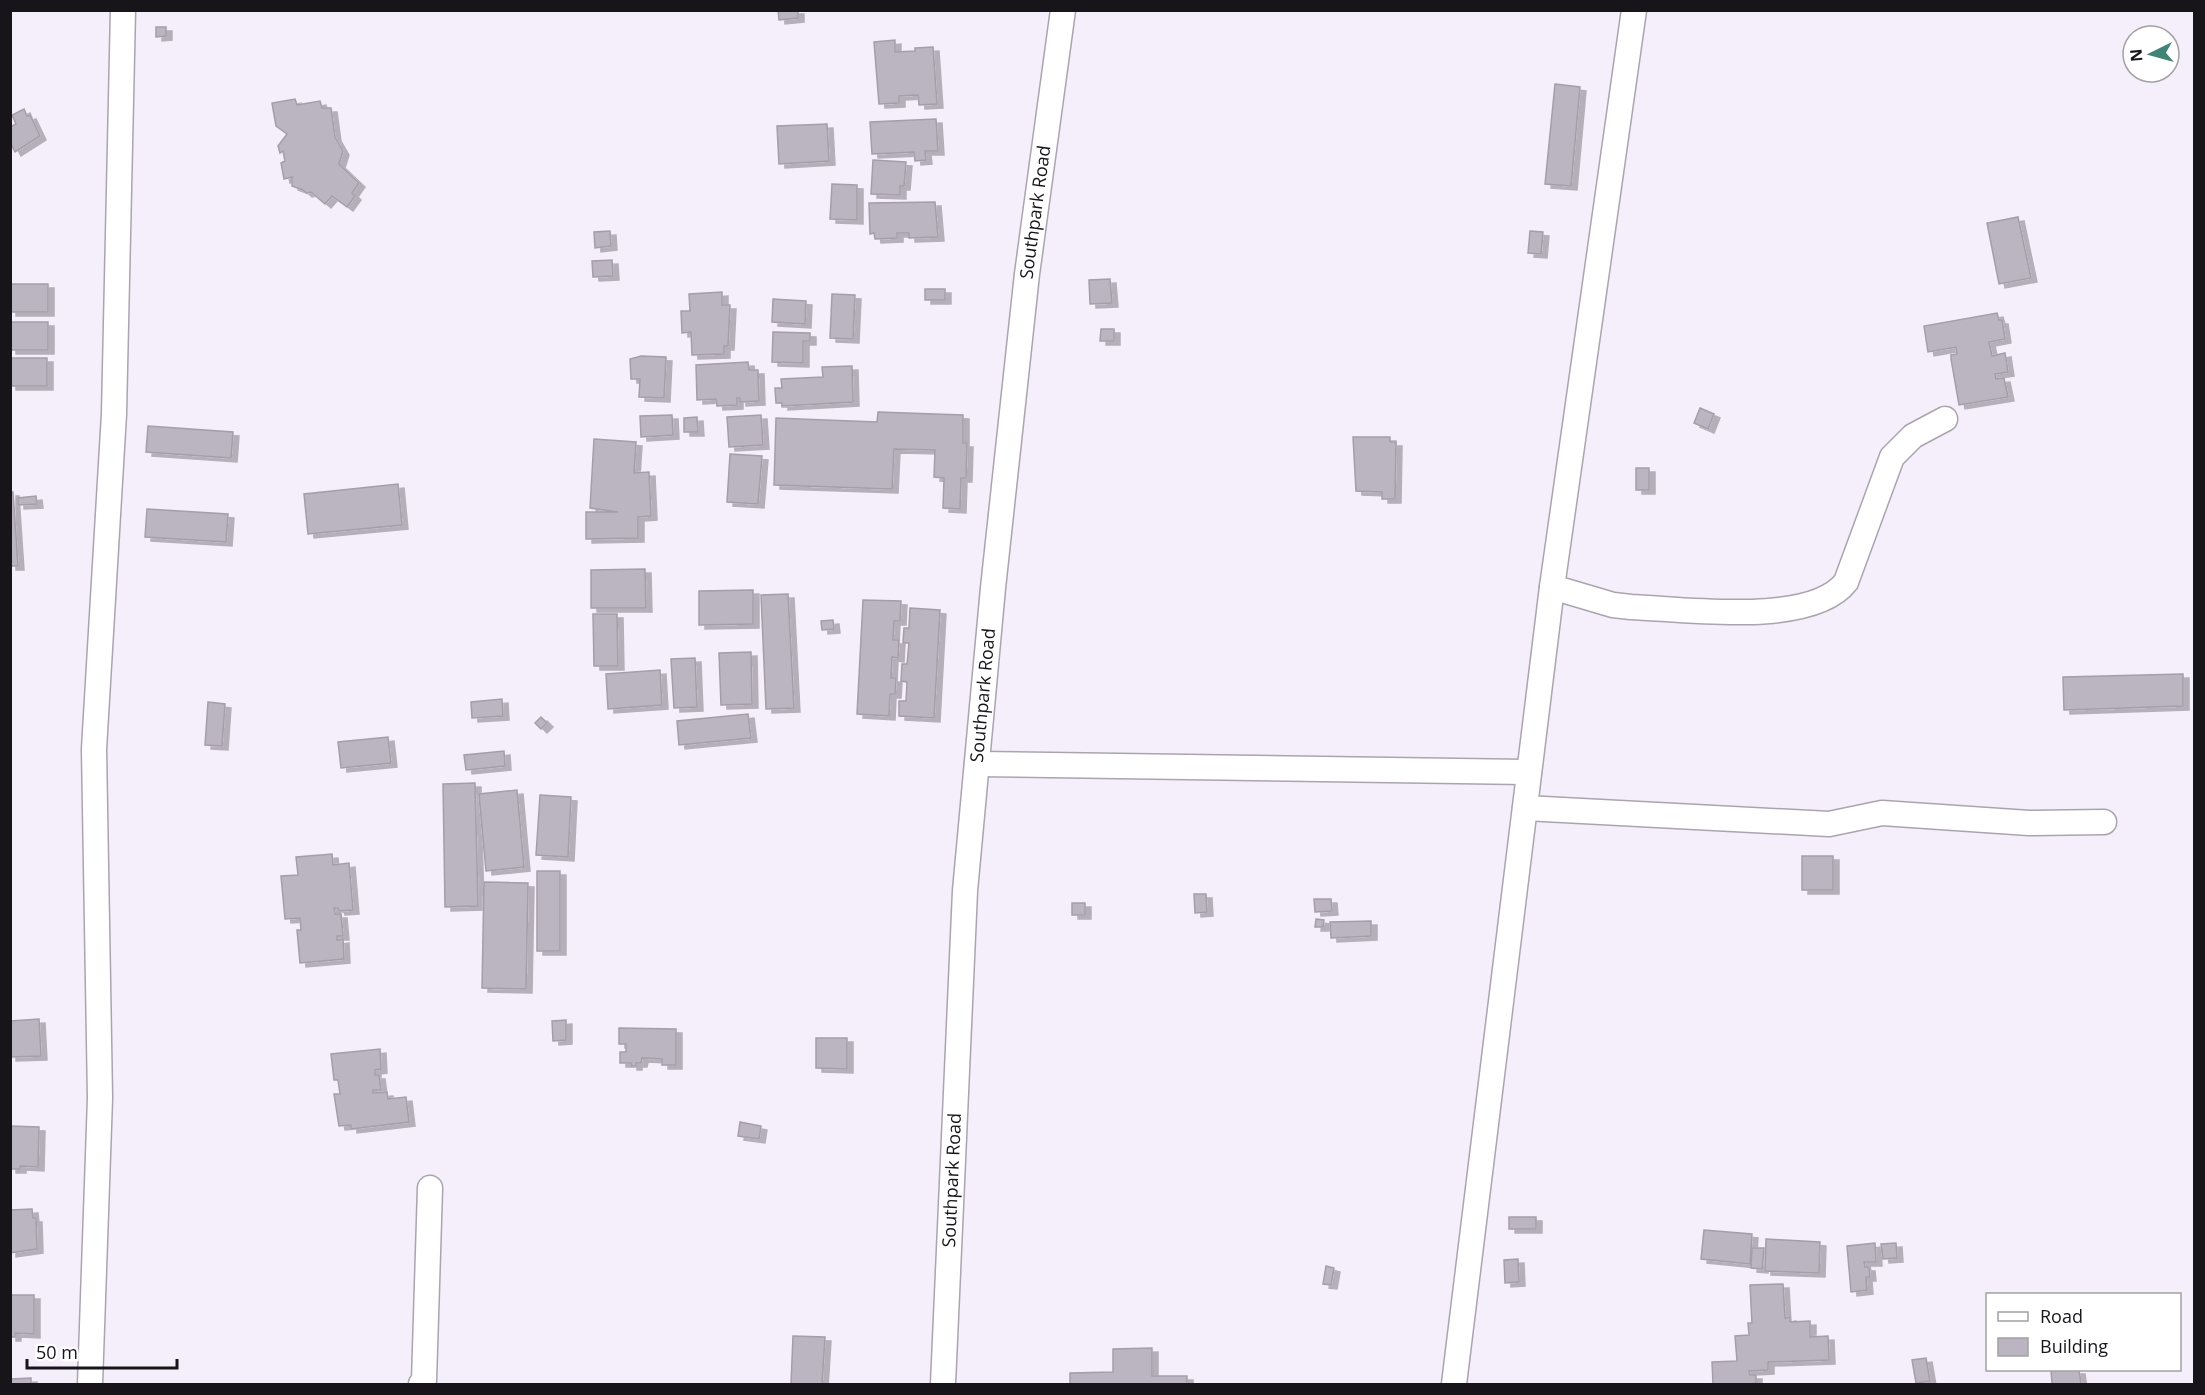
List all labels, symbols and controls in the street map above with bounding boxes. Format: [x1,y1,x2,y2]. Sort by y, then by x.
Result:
north arrow [2121,24,2181,84]
text: N [2125,48,2148,63]
street label: Southpark Road [1014,144,1055,280]
street label: Southpark Road [964,627,1000,763]
street label: Southpark Road [936,1112,966,1248]
legend [1986,1293,2181,1371]
text: Road [2040,1304,2083,1328]
scale bar [27,1332,177,1370]
text: Building [2040,1334,2108,1358]
text: 50 m [36,1340,78,1364]

